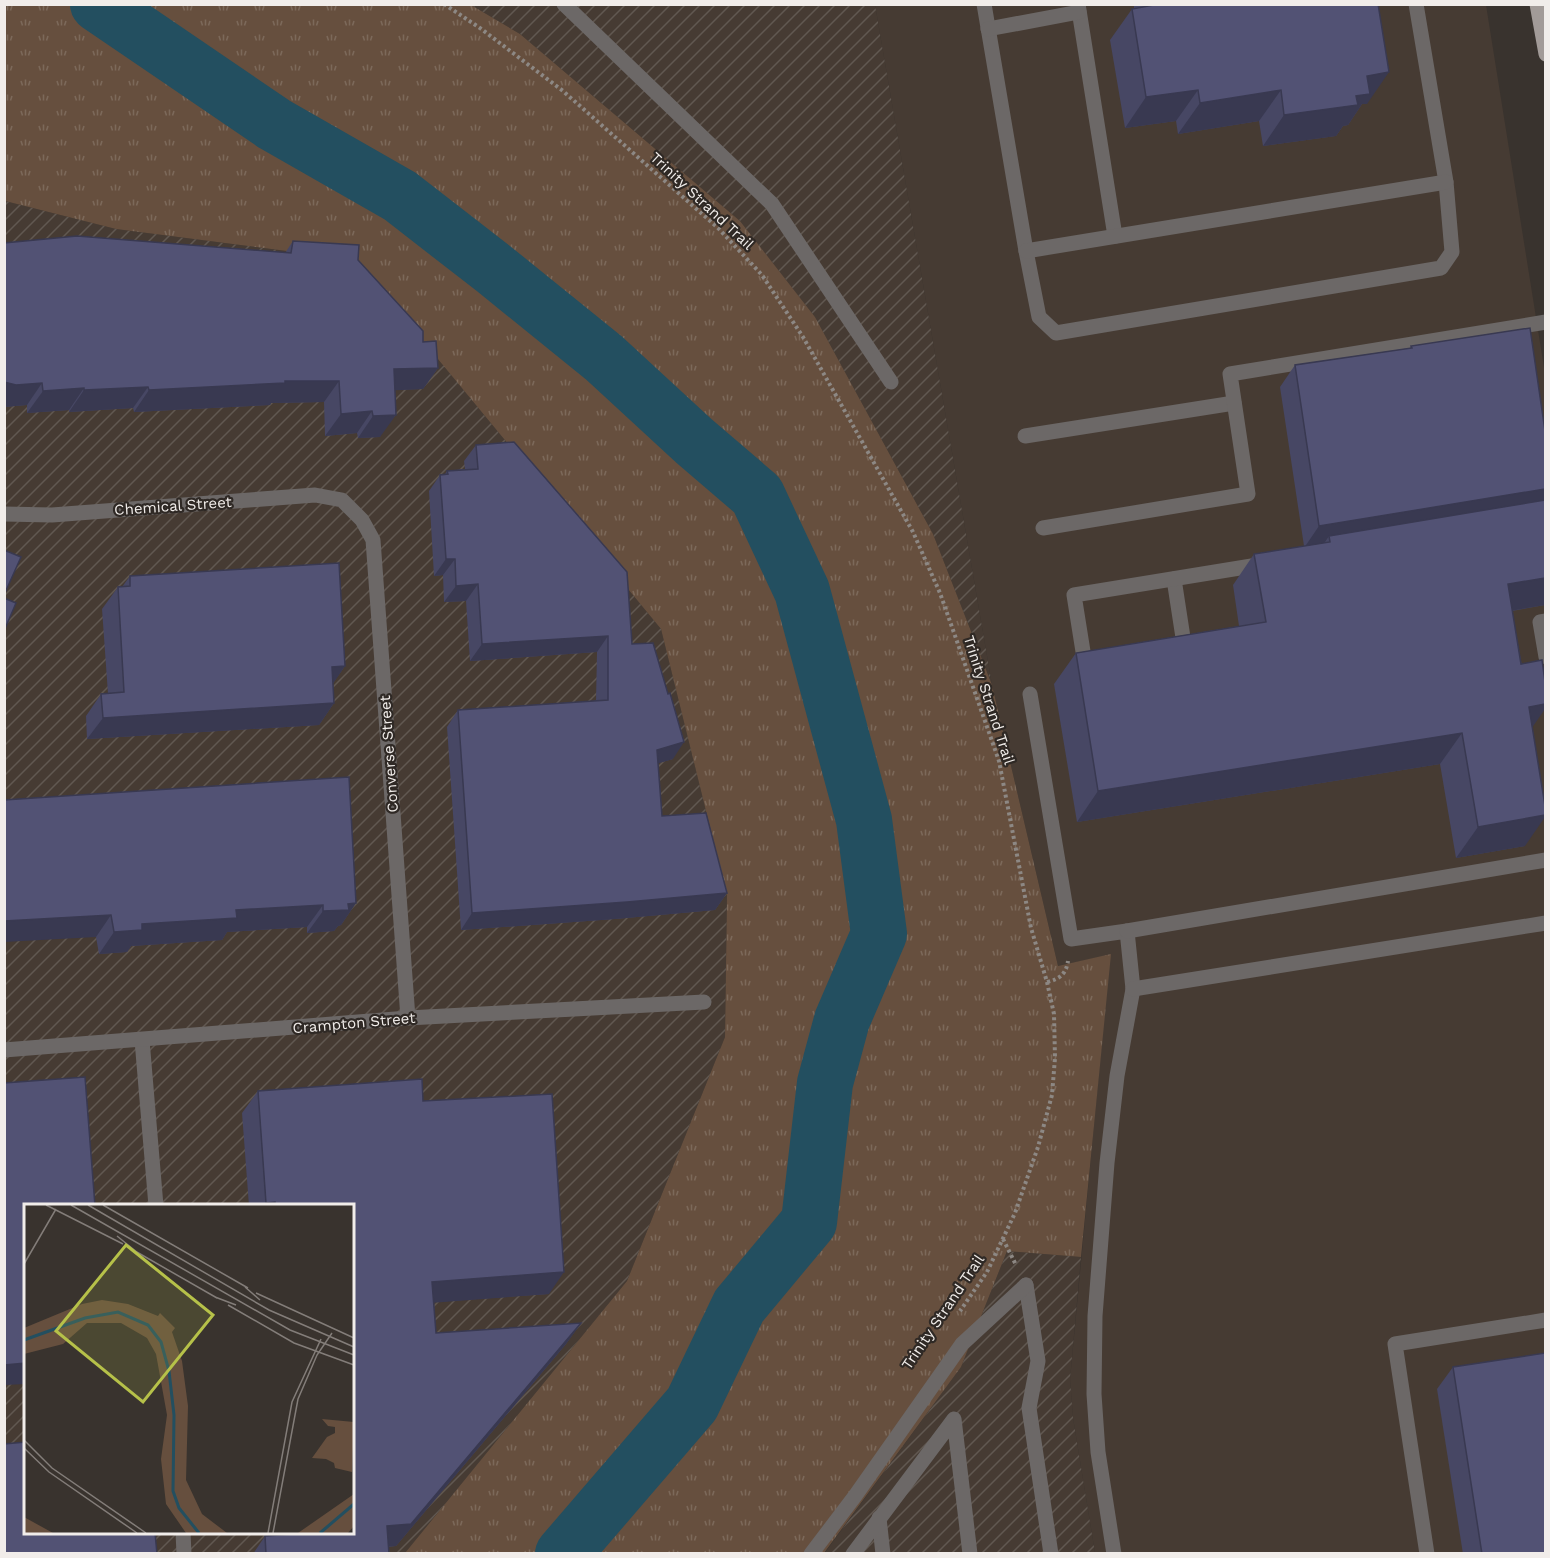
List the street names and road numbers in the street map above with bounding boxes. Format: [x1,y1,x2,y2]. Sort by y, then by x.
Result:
street label: Trinity Strand Trail [647,148,758,254]
street label: Chemical Street [114,493,233,519]
street label: Trinity Strand Trail [960,633,1019,767]
street label: Converse Street [376,694,402,813]
street label: Crampton Street [292,1009,417,1037]
street label: Trinity Strand Trail [898,1251,988,1373]

